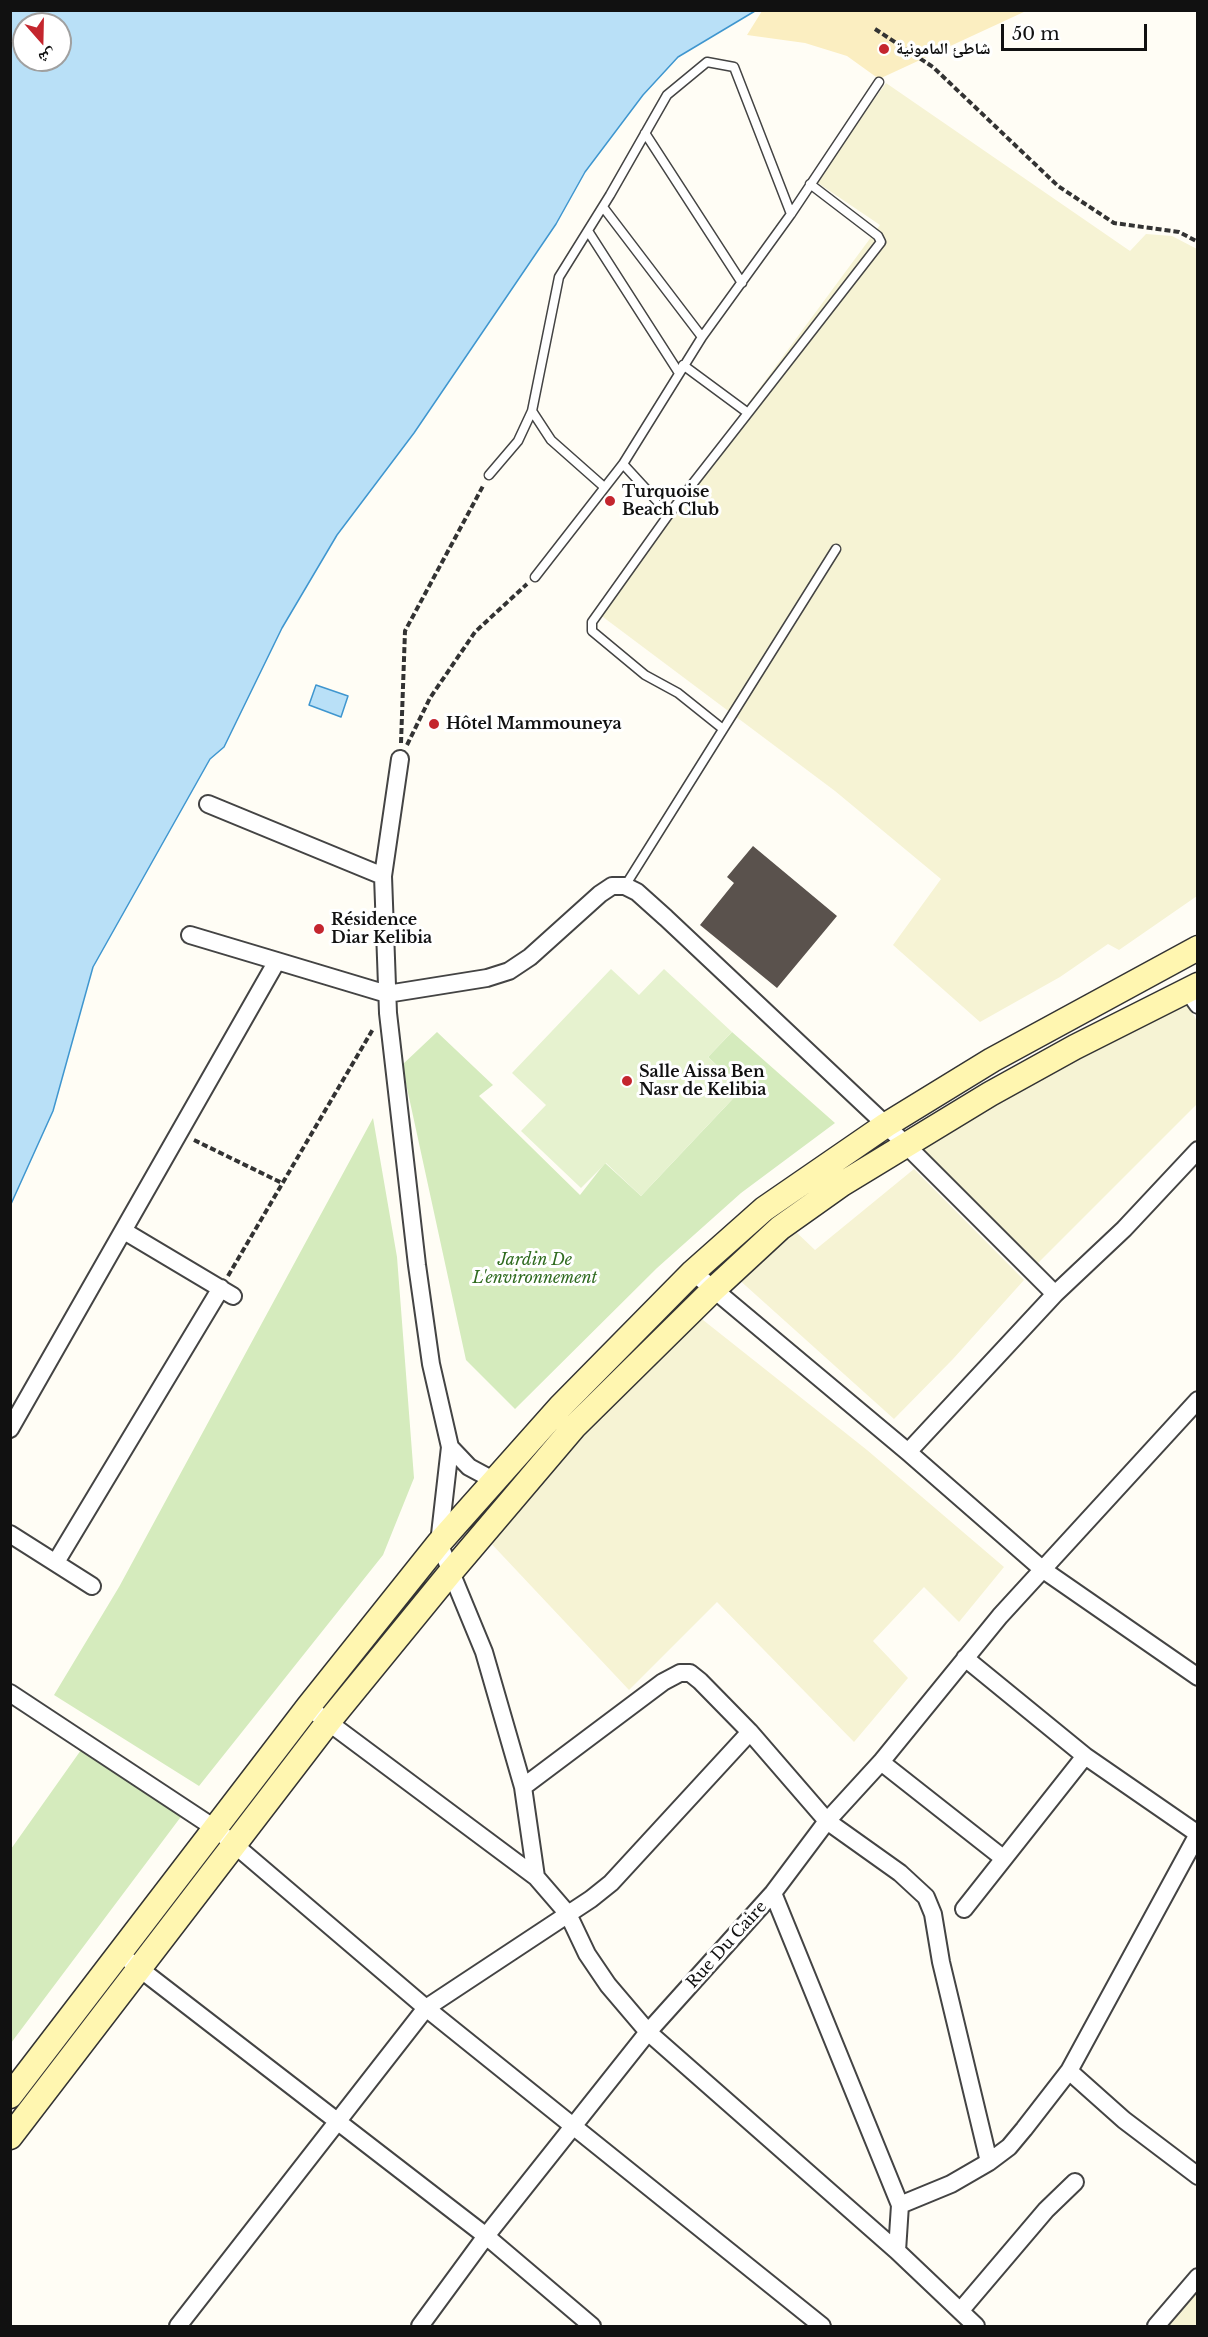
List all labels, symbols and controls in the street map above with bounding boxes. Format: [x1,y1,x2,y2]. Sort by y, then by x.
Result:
north arrow [12,12,72,72]
scale bar [1004,12,1150,50]
text: 50 m [1012,23,1060,45]
place label: شاطئ المامونية [896,39,990,59]
marker: شاطئ المامونية [877,42,891,56]
text: ش [36,45,59,69]
place label: Turquoise Beach Club [622,482,719,520]
marker: Turquoise Beach Club [603,494,617,508]
place label: Hôtel Mammouneya [446,714,622,734]
marker: Hôtel Mammouneya [427,717,441,731]
place label: Résidence Diar Kelibia [331,910,432,948]
marker: Résidence Diar Kelibia [312,922,326,936]
place label: Salle Aissa Ben Nasr de Kelibia [639,1062,766,1100]
marker: Salle Aissa Ben Nasr de Kelibia [620,1074,634,1088]
park label: Jardin De L'environnement [473,1250,597,1288]
street label: Rue Du Caire [683,1898,771,1992]

